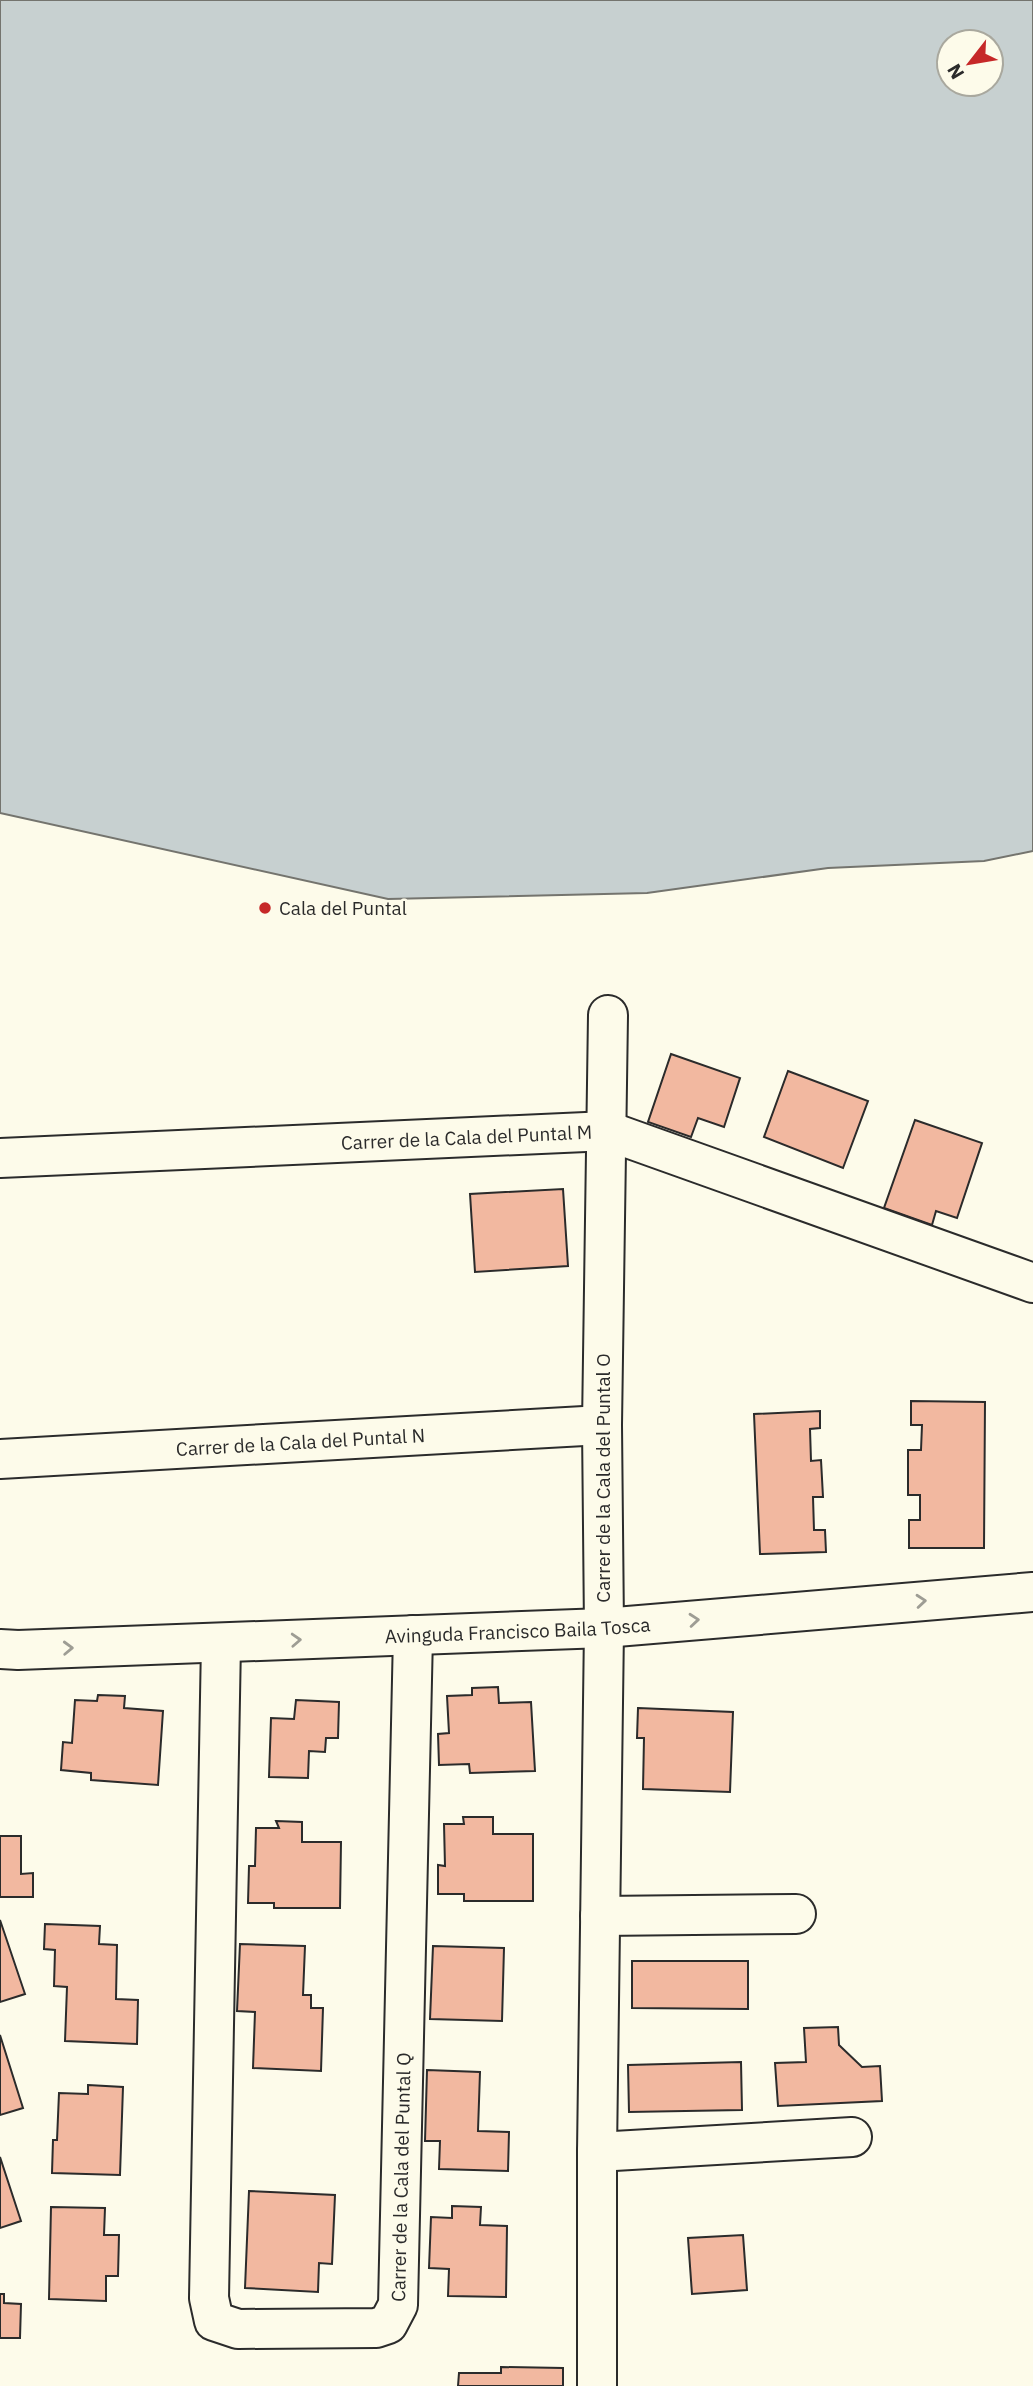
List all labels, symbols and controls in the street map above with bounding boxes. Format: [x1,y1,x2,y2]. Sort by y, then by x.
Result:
north arrow [935,28,1005,98]
text: N [942,60,969,84]
place label: Cala del Puntal [279,896,407,920]
marker: Cala del Puntal [257,900,273,916]
street label: Carrer de la Cala del Puntal M [340,1120,593,1155]
street label: Carrer de la Cala del Puntal O [591,1353,615,1603]
street label: Carrer de la Cala del Puntal N [175,1423,426,1461]
one-way arrow [915,1594,926,1609]
street label: Avinguda Francisco Baila Tosca [384,1612,651,1648]
one-way arrow [689,1613,700,1628]
one-way arrow [290,1633,301,1648]
one-way arrow [63,1641,74,1656]
street label: Carrer de la Cala del Puntal Q [386,2052,416,2302]

